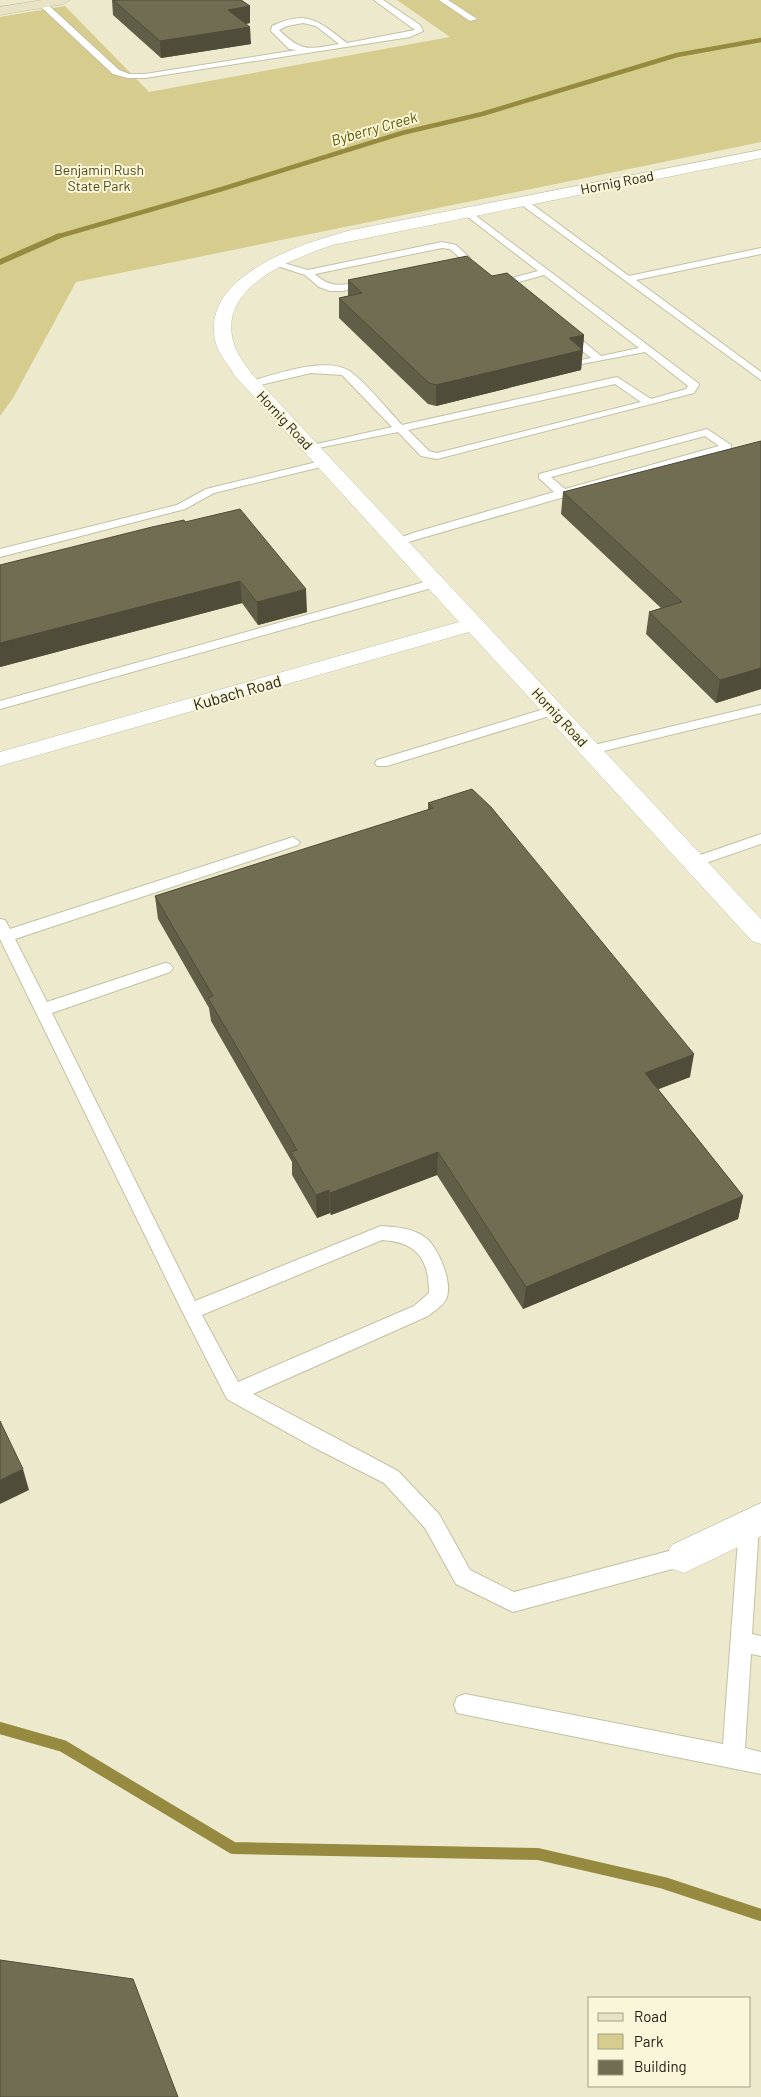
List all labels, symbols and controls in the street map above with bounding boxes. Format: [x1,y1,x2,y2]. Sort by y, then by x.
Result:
water label: Byberry Creek [329,107,420,149]
park label: Benjamin Rush State Park [54,161,144,194]
street label: Hornig Road [579,167,655,197]
street label: Hornig Road [253,387,317,453]
street label: Kubach Road [191,670,283,714]
street label: Hornig Road [528,684,592,750]
legend [588,1997,751,2087]
text: Road [634,2007,667,2025]
text: Park [634,2032,664,2050]
text: Building [634,2057,687,2075]

